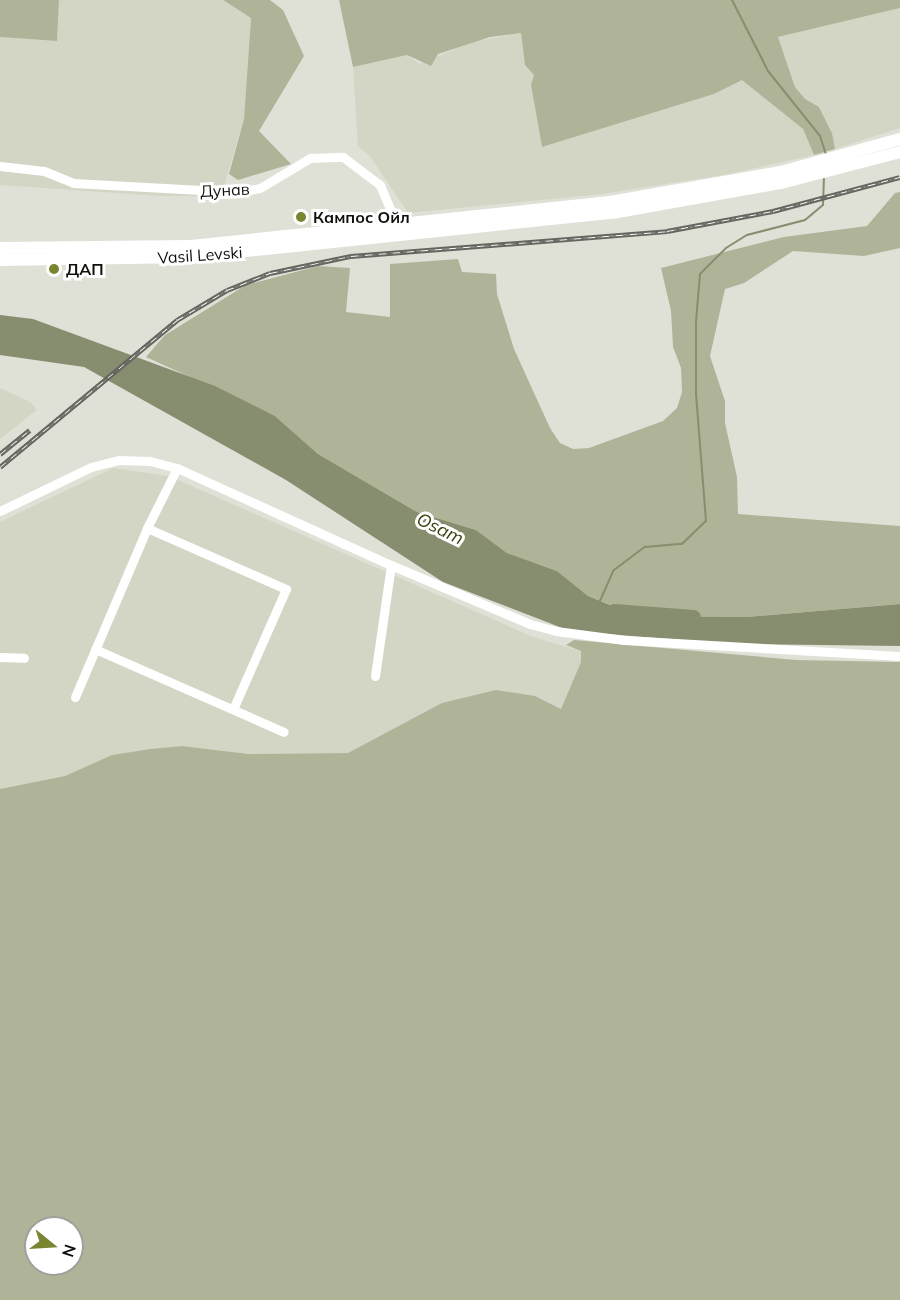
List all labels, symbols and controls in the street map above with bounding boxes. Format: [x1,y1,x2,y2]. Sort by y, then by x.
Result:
street label: Дунав [200,179,250,201]
place label: Кампос Ойл [313,207,410,227]
marker: Кампос Ойл [294,210,308,224]
street label: Vasil Levski [157,242,243,268]
place label: ДАП [66,259,104,279]
marker: ДАП [47,262,61,276]
water label: Osam [413,508,467,550]
north arrow [24,1216,84,1276]
text: N [58,1242,81,1260]

